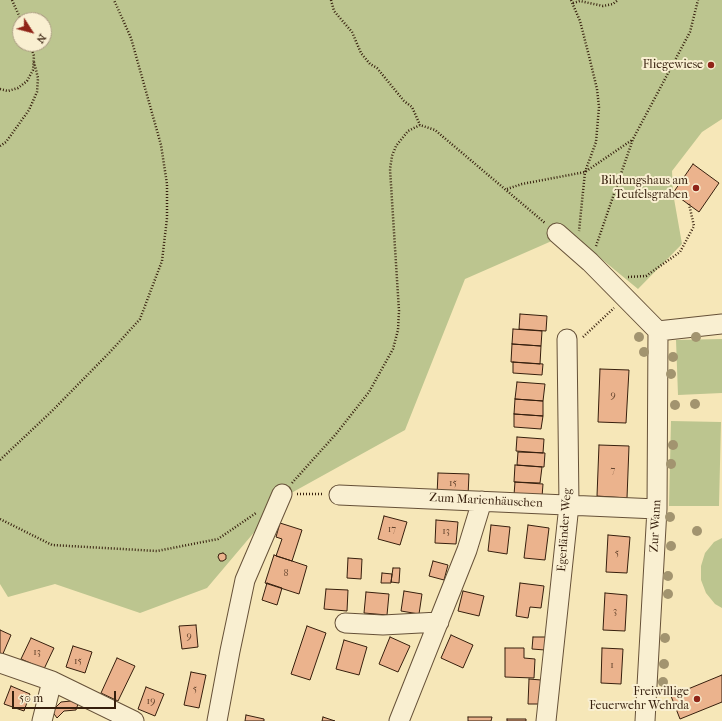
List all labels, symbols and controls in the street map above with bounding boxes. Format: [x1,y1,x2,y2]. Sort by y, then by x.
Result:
north arrow [12,12,52,52]
text: N [34,32,49,46]
place label: Fliegewiese [643,58,703,72]
marker: Fliegewiese [706,60,716,70]
place label: Bildungshaus am Teufelsgraben [601,174,688,202]
marker: Bildungshaus am Teufelsgraben [691,183,701,193]
house number: 9 [610,390,616,402]
house number: 7 [611,465,615,477]
house number: 15 [449,478,457,490]
street label: Egerländer Weg [555,488,575,572]
street label: Zum Marienhäuschen [429,491,543,511]
street label: Zur Wann [647,499,665,553]
house number: 17 [388,524,396,536]
house number: 13 [442,526,450,538]
house number: 5 [615,548,619,560]
house number: 8 [283,568,289,580]
house number: 3 [613,606,617,618]
house number: 9 [186,631,192,643]
house number: 13 [33,647,41,659]
house number: 15 [74,656,82,668]
house number: 1 [610,660,614,672]
scale bar [14,683,118,709]
house number: 5 [193,684,197,696]
place label: Freiwillige Feuerwehr Wehrda [589,685,689,713]
text: 50 m [19,691,43,705]
marker: Freiwillige Feuerwehr Wehrda [692,694,702,704]
house number: 19 [147,696,155,708]

